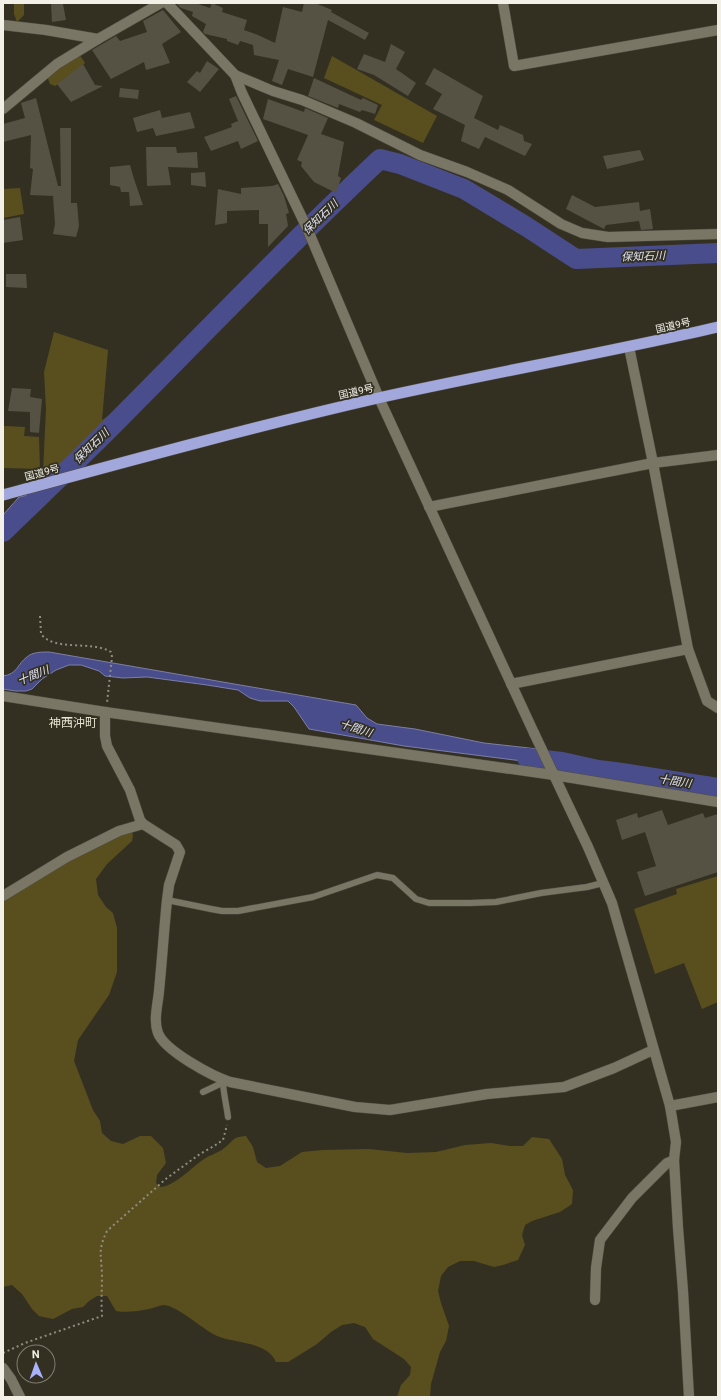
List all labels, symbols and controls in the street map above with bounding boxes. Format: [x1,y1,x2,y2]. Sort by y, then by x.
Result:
water label: 保知石川 [300,197,341,237]
water label: 保知石川 [621,249,666,264]
street label: 国道9号 [655,316,692,335]
street label: 国道9号 [338,382,375,401]
water label: 保知石川 [71,426,112,466]
street label: 国道9号 [24,463,61,482]
water label: 十間川 [15,663,52,688]
district label: 神西沖町 [49,716,97,730]
water label: 十間川 [338,717,374,740]
water label: 十間川 [658,772,693,791]
north arrow [16,1344,56,1384]
text: N [32,1348,40,1361]

